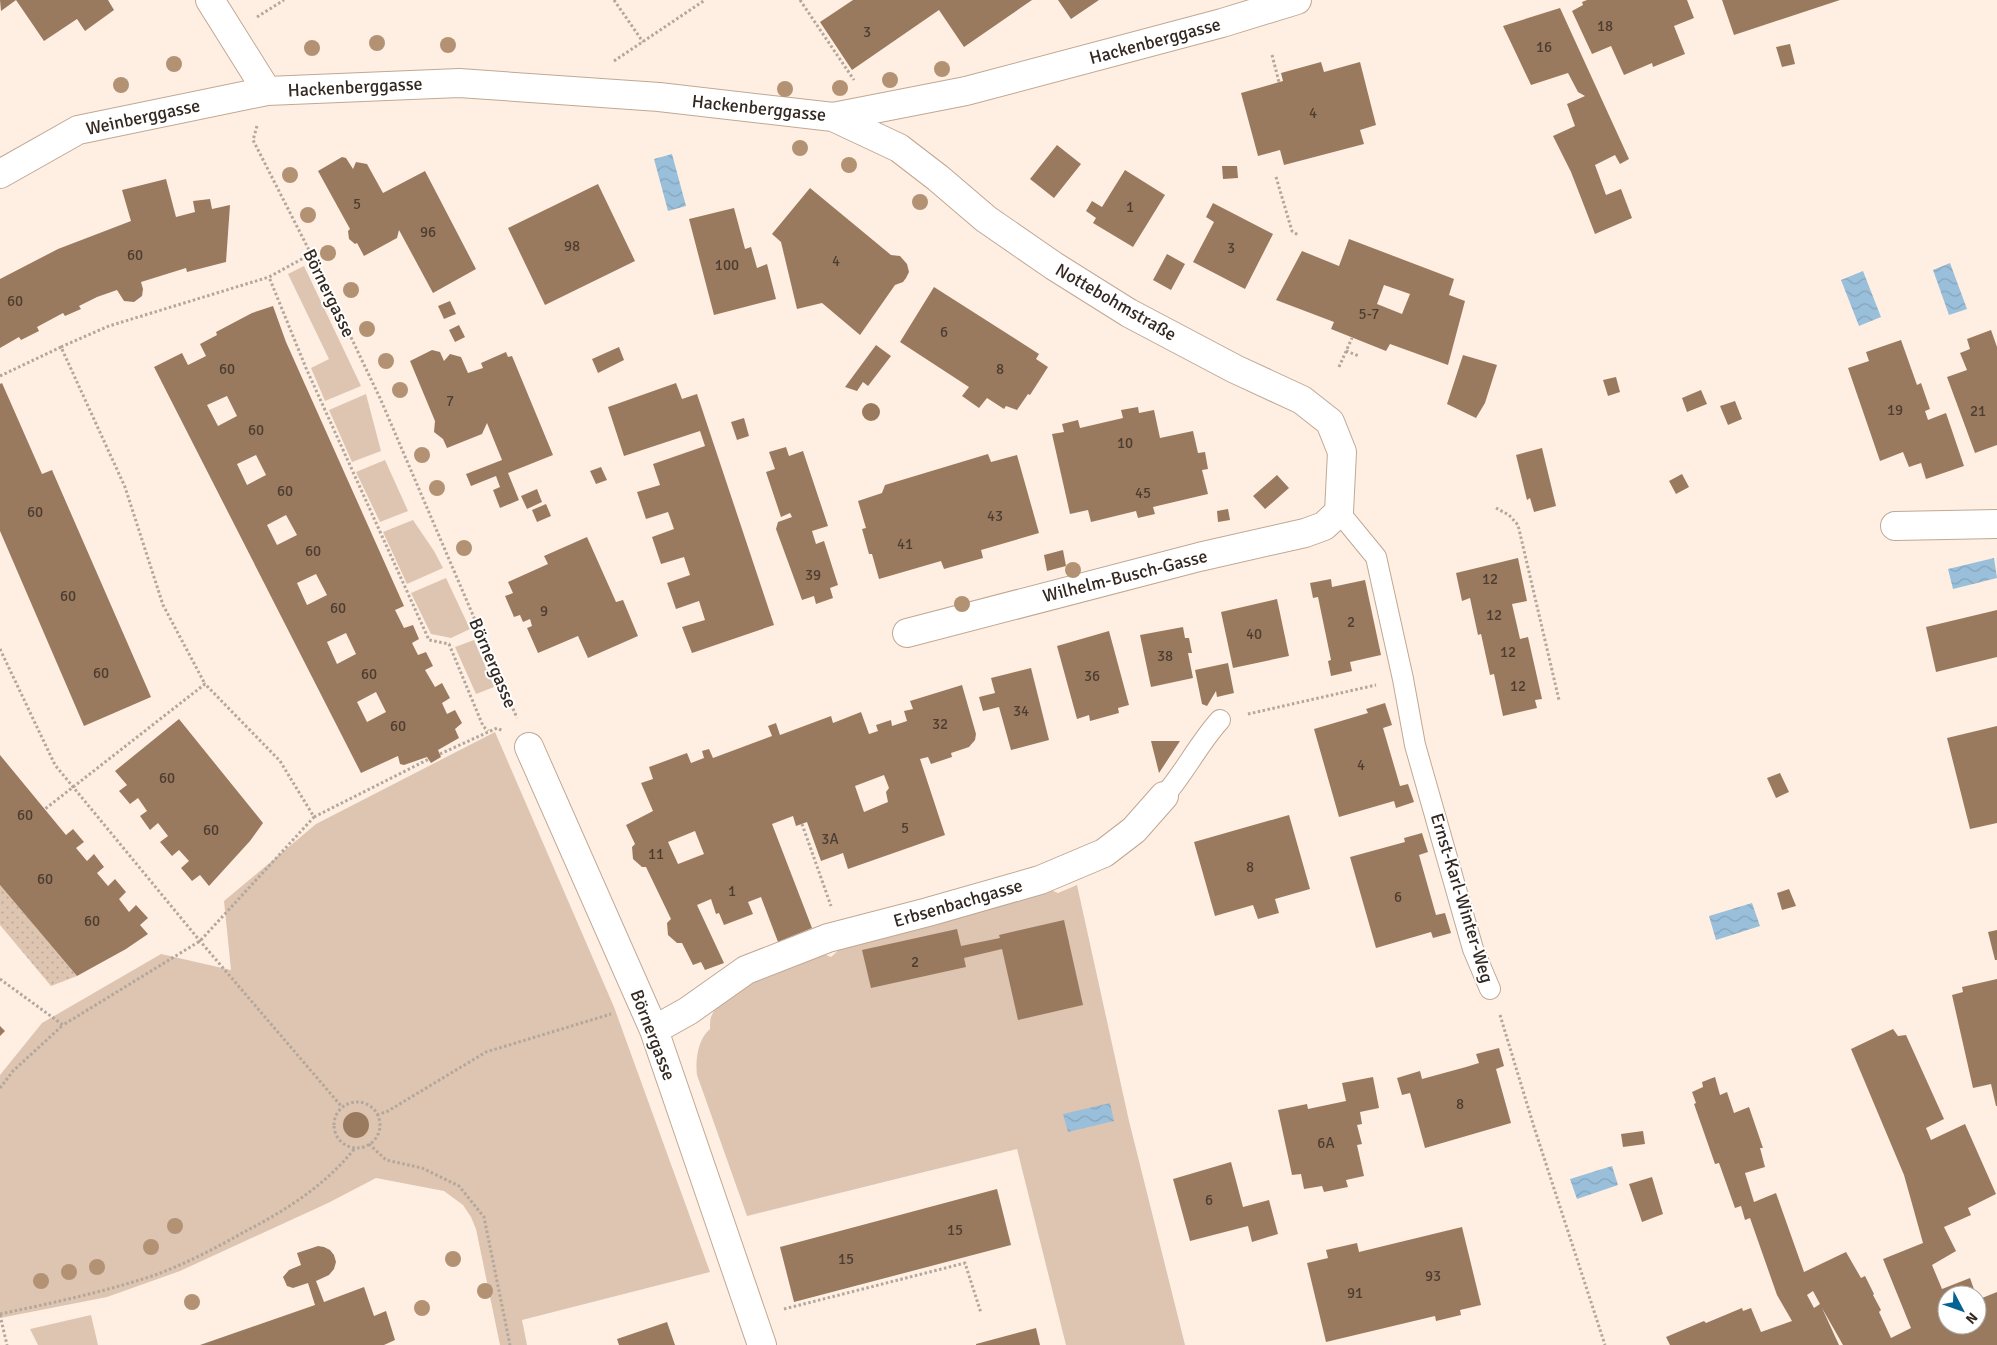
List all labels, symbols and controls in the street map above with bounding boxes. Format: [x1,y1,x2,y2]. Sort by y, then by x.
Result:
street label: Hackenberggasse [1087,13,1223,69]
house number: 18 [1597,17,1613,35]
house number: 3 [863,23,871,41]
house number: 16 [1536,38,1552,56]
street label: Hackenberggasse [287,72,423,102]
street label: Hackenberggasse [691,90,827,126]
street label: Weinberggasse [84,94,202,140]
house number: 4 [1309,104,1317,122]
house number: 5 [353,195,361,213]
house number: 1 [1126,198,1134,216]
house number: 96 [420,223,436,241]
house number: 98 [564,237,580,255]
house number: 3 [1227,239,1235,257]
street label: Börnergasse [298,245,360,341]
house number: 60 [127,246,143,264]
house number: 4 [832,252,840,270]
house number: 100 [715,256,739,274]
street label: Nottebohmstraße [1052,258,1180,346]
house number: 60 [7,292,23,310]
house number: 5-7 [1359,305,1379,323]
house number: 6 [940,323,948,341]
house number: 60 [219,360,235,378]
house number: 8 [996,360,1004,378]
house number: 7 [446,392,454,410]
house number: 19 [1887,401,1903,419]
house number: 21 [1970,402,1986,420]
house number: 60 [248,421,264,439]
house number: 10 [1117,434,1133,452]
house number: 60 [277,482,293,500]
house number: 45 [1135,484,1151,502]
house number: 60 [27,503,43,521]
house number: 43 [987,507,1003,525]
house number: 41 [897,535,913,553]
house number: 60 [305,542,321,560]
street label: Wilhelm-Busch-Gasse [1040,545,1210,607]
house number: 39 [805,566,821,584]
house number: 12 [1482,570,1498,588]
house number: 60 [60,587,76,605]
house number: 60 [330,599,346,617]
house number: 9 [540,602,548,620]
house number: 12 [1486,606,1502,624]
house number: 2 [1347,613,1355,631]
street label: Börnergasse [464,615,522,711]
house number: 40 [1246,625,1262,643]
house number: 12 [1500,643,1516,661]
house number: 38 [1157,647,1173,665]
house number: 60 [93,664,109,682]
house number: 60 [361,665,377,683]
house number: 36 [1084,667,1100,685]
house number: 12 [1510,677,1526,695]
house number: 34 [1013,702,1029,720]
house number: 32 [932,715,948,733]
house number: 60 [390,717,406,735]
house number: 4 [1357,756,1365,774]
house number: 60 [159,769,175,787]
house number: 60 [17,806,33,824]
street label: Ernst-Karl-Winter-Weg [1426,811,1498,985]
house number: 5 [901,819,909,837]
house number: 60 [203,821,219,839]
house number: 3A [821,830,839,848]
house number: 11 [648,845,664,863]
house number: 8 [1246,858,1254,876]
house number: 60 [37,870,53,888]
street label: Erbsenbachgasse [891,874,1025,932]
house number: 1 [728,882,736,900]
house number: 6 [1394,888,1402,906]
house number: 60 [84,912,100,930]
house number: 2 [911,953,919,971]
street label: Börnergasse [626,986,680,1084]
house number: 8 [1456,1095,1464,1113]
house number: 6A [1317,1134,1335,1152]
house number: 6 [1205,1191,1213,1209]
house number: 15 [947,1221,963,1239]
house number: 15 [838,1250,854,1268]
house number: 93 [1425,1267,1441,1285]
house number: 91 [1347,1284,1363,1302]
north arrow [1937,1285,1987,1335]
text: N [1962,1309,1981,1327]

